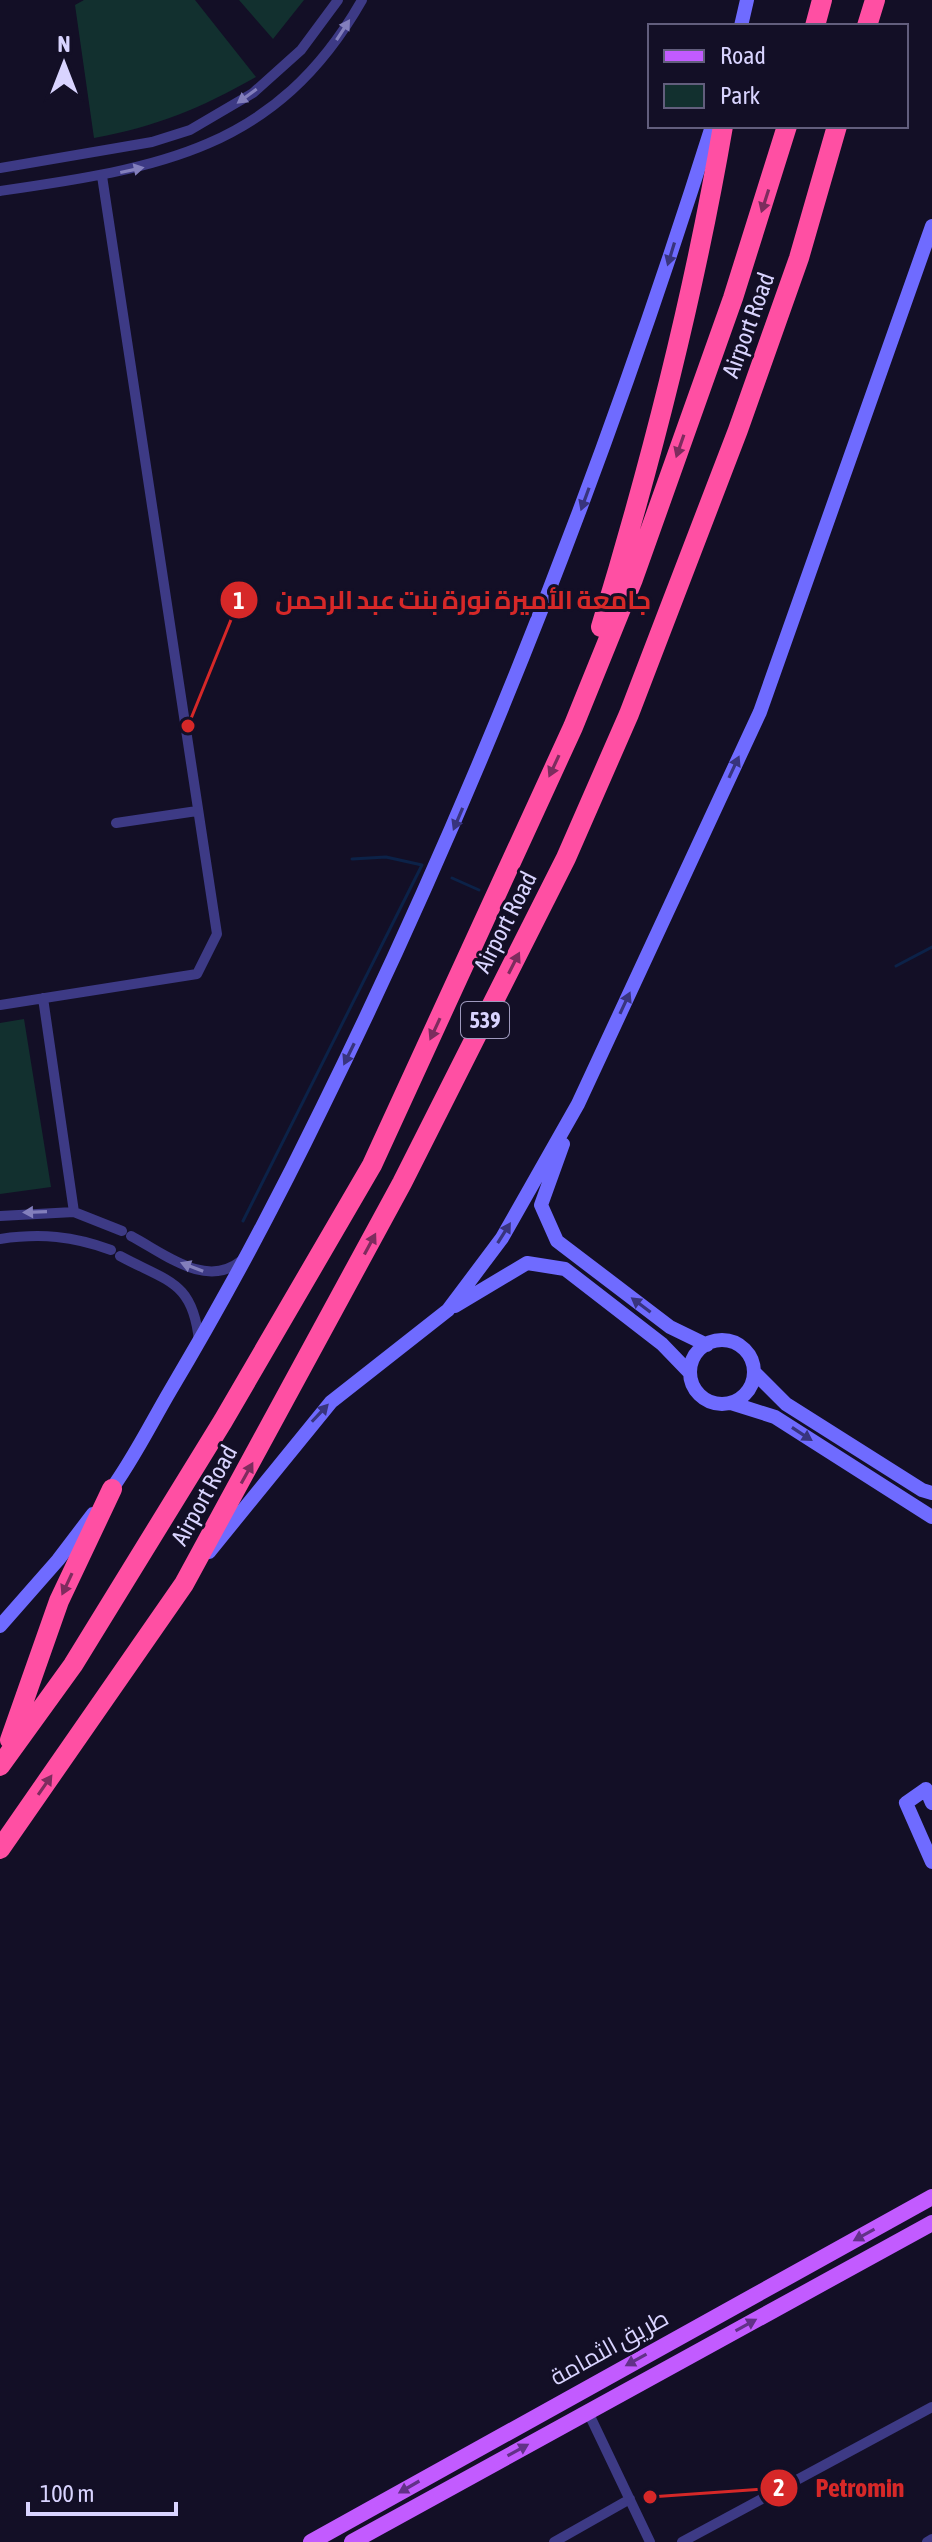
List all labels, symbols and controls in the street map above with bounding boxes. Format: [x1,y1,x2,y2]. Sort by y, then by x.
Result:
one-way arrow [336,20,351,41]
north arrow [24,24,104,104]
legend [648,24,908,128]
text: N [58,31,70,57]
text: Road [720,42,766,69]
text: Park [720,82,761,109]
one-way arrow [236,88,257,104]
one-way arrow [120,163,145,176]
one-way arrow [758,189,770,213]
one-way arrow [665,242,677,266]
street label: Airport Road [717,269,779,381]
one-way arrow [673,435,686,459]
one-way arrow [578,487,590,511]
callout: جامعة الأميرة نورة بنت عبد الرحمن [219,575,667,625]
text: جامعة الأميرة نورة بنت عبد الرحمن [275,585,651,616]
text: 1 [233,587,245,614]
one-way arrow [547,755,561,778]
one-way arrow [727,755,741,779]
one-way arrow [451,807,464,830]
street label: Airport Road [468,867,542,977]
one-way arrow [507,951,520,974]
one-way arrow [618,991,632,1015]
road number: 539 [461,1002,509,1038]
one-way arrow [428,1017,442,1040]
one-way arrow [342,1043,355,1066]
one-way arrow [22,1206,47,1219]
one-way arrow [497,1222,511,1244]
one-way arrow [362,1233,376,1255]
one-way arrow [180,1260,204,1273]
one-way arrow [631,1297,651,1313]
one-way arrow [311,1404,329,1423]
one-way arrow [791,1426,813,1440]
street label: Airport Road [166,1440,242,1550]
one-way arrow [239,1462,253,1484]
one-way arrow [60,1573,74,1596]
one-way arrow [37,1774,52,1795]
one-way arrow [852,2228,875,2242]
street label: طريق الثمامة [545,2303,674,2392]
one-way arrow [735,2318,757,2332]
one-way arrow [624,2353,647,2366]
one-way arrow [507,2444,529,2458]
callout: Petromin [759,2463,920,2513]
scale bar [28,2466,176,2516]
text: Petromin [816,2473,904,2503]
text: 2 [773,2474,785,2501]
text: 100 m [40,2480,94,2507]
one-way arrow [398,2480,420,2494]

